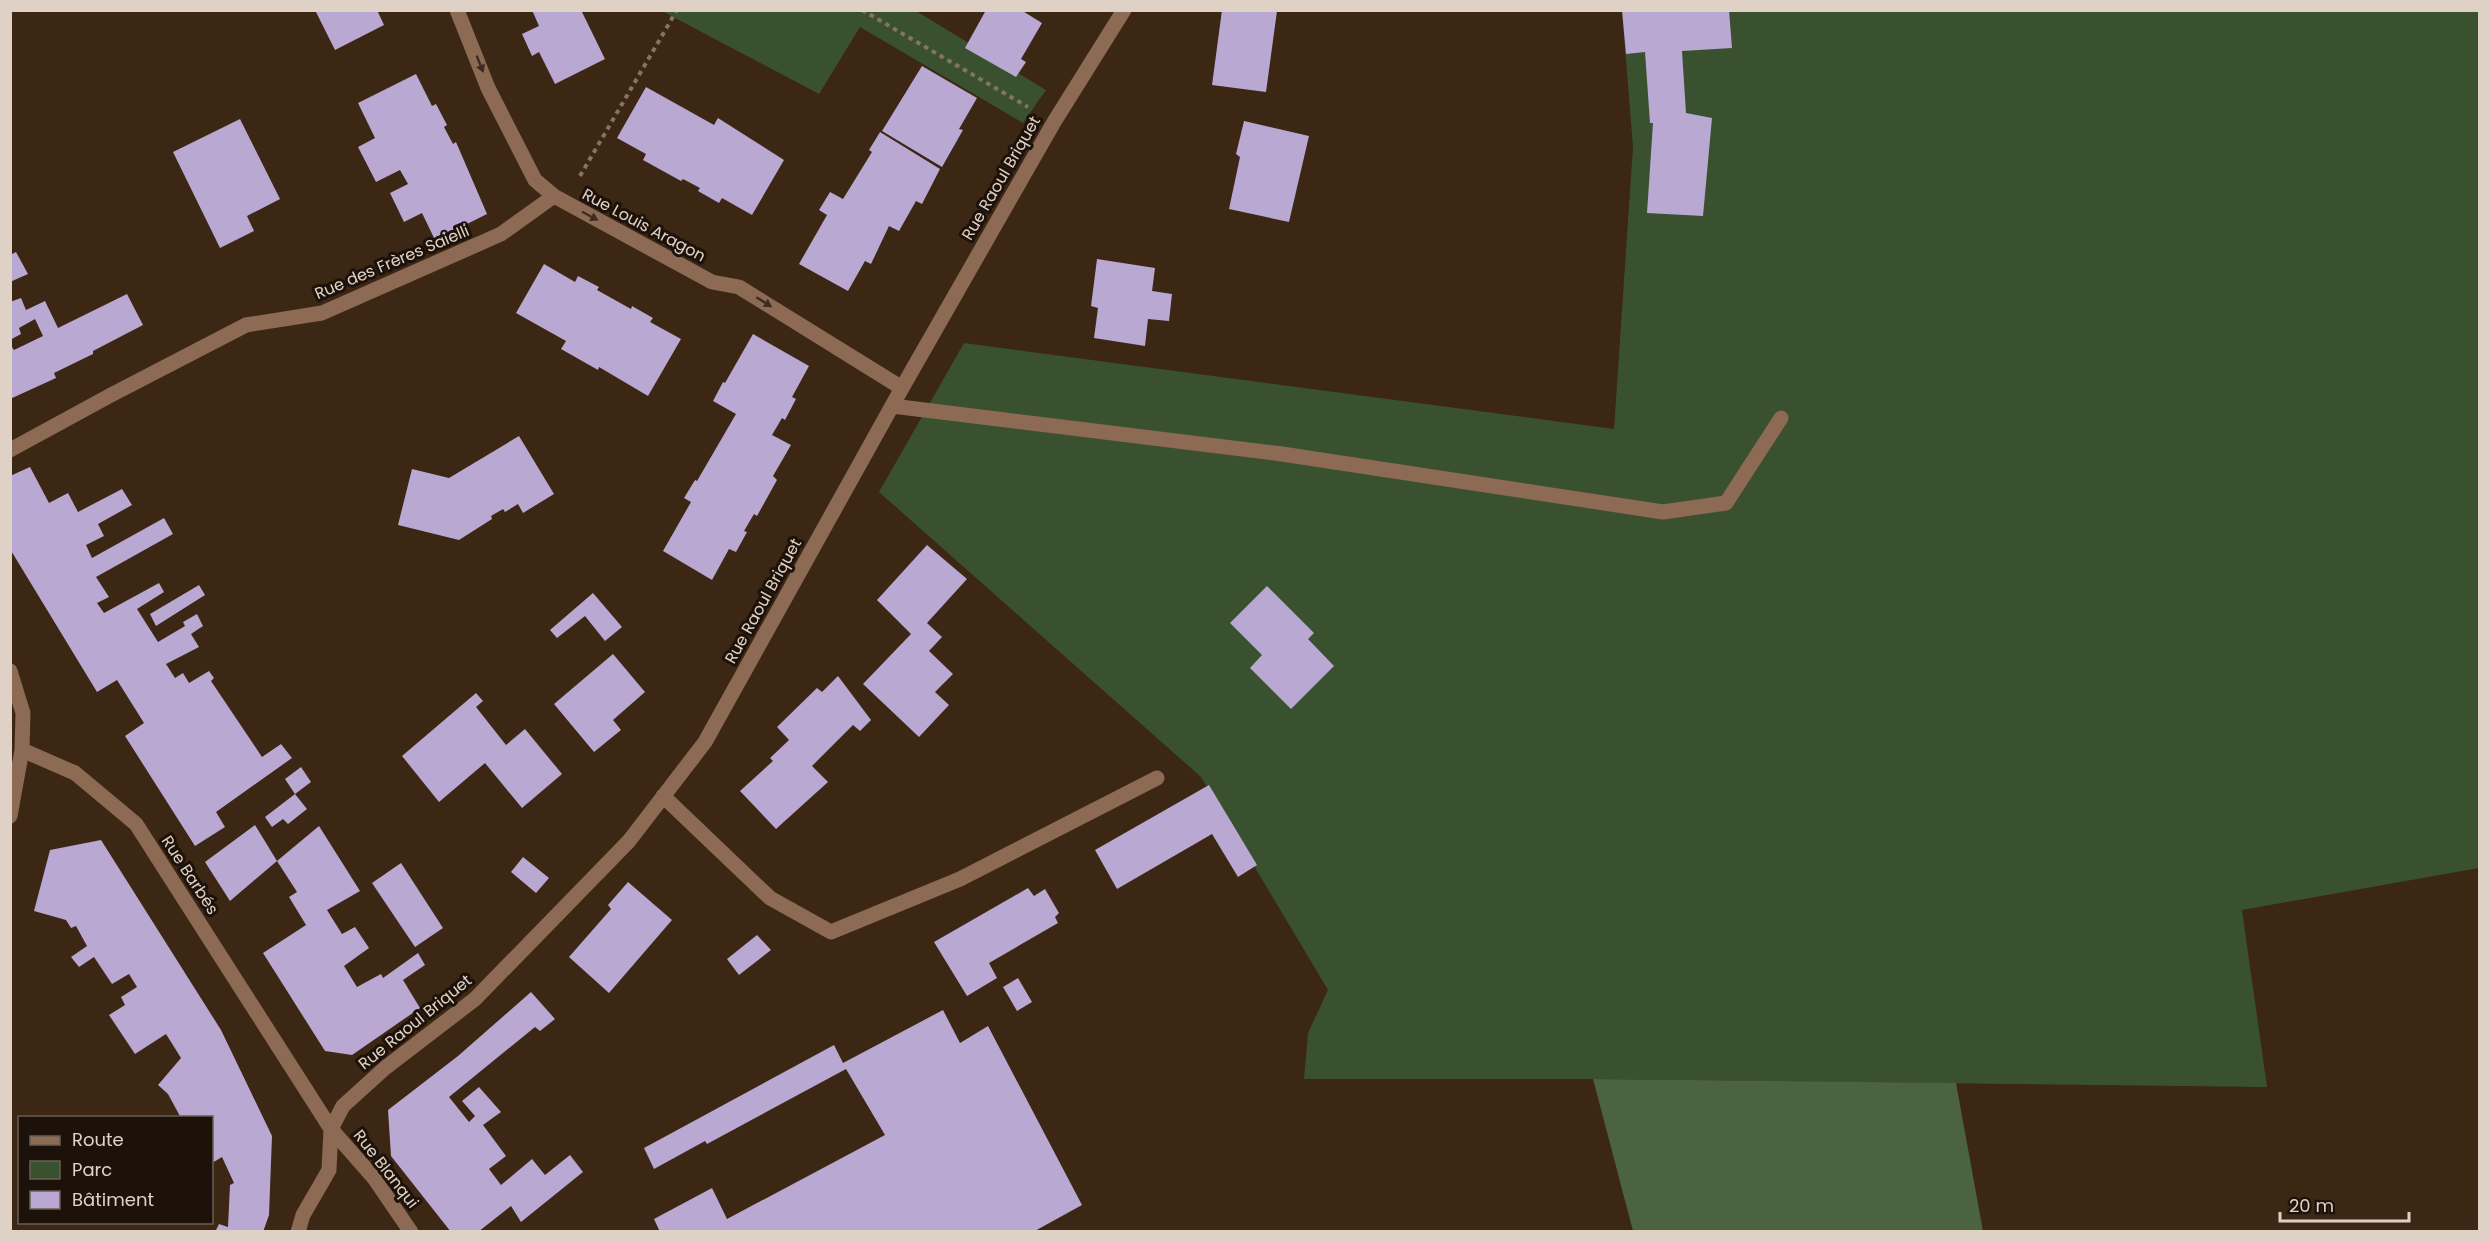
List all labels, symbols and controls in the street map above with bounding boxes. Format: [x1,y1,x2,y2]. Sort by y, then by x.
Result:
one-way arrow [476,55,485,73]
street label: Rue Raoul Briquet [956,112,1046,244]
street label: Rue Louis Aragon [578,183,710,267]
one-way arrow [582,211,599,221]
street label: Rue des Frères Saielli [311,219,473,305]
one-way arrow [756,297,772,308]
street label: Rue Raoul Briquet [719,534,807,668]
street label: Rue Barbés [156,831,224,919]
street label: Rue Raoul Briquet [353,969,477,1075]
legend [18,1116,213,1224]
street label: Rue Blanqui [348,1125,424,1213]
text: Route [72,1127,124,1152]
text: Parc [72,1157,112,1182]
scale bar [2280,1185,2409,1223]
text: Bâtiment [72,1187,154,1212]
text: 20 m [2289,1193,2334,1218]

